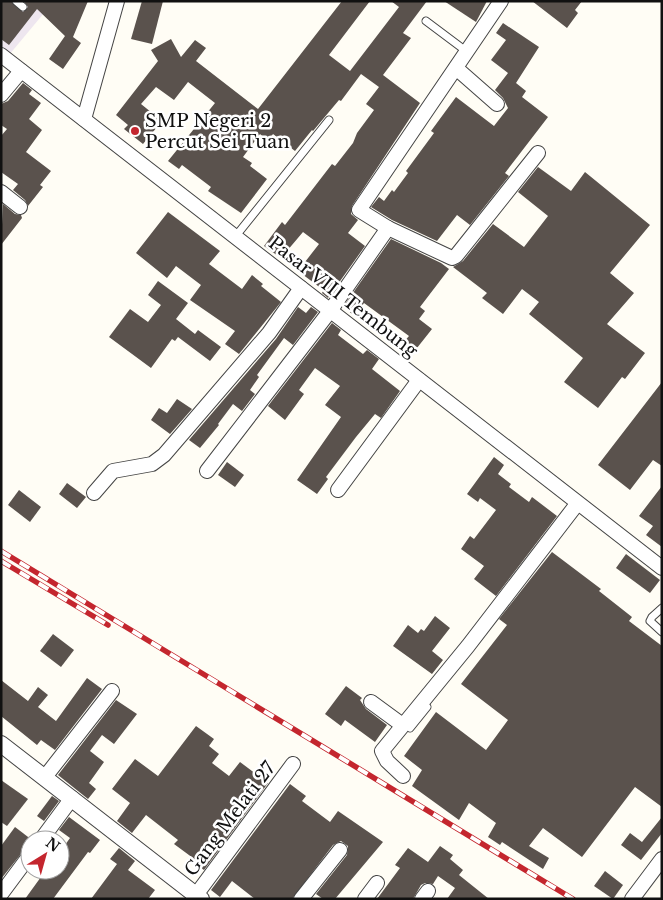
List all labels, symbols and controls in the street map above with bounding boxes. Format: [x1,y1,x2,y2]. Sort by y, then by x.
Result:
place label: SMP Negeri 2 Percut Sei Tuan [145,110,290,153]
marker: SMP Negeri 2 Percut Sei Tuan [129,125,141,137]
street label: Pasar VIII Tembung [264,232,422,362]
street label: Gang Melati 27 [180,757,281,880]
north arrow [20,830,70,880]
text: N [42,833,63,856]

